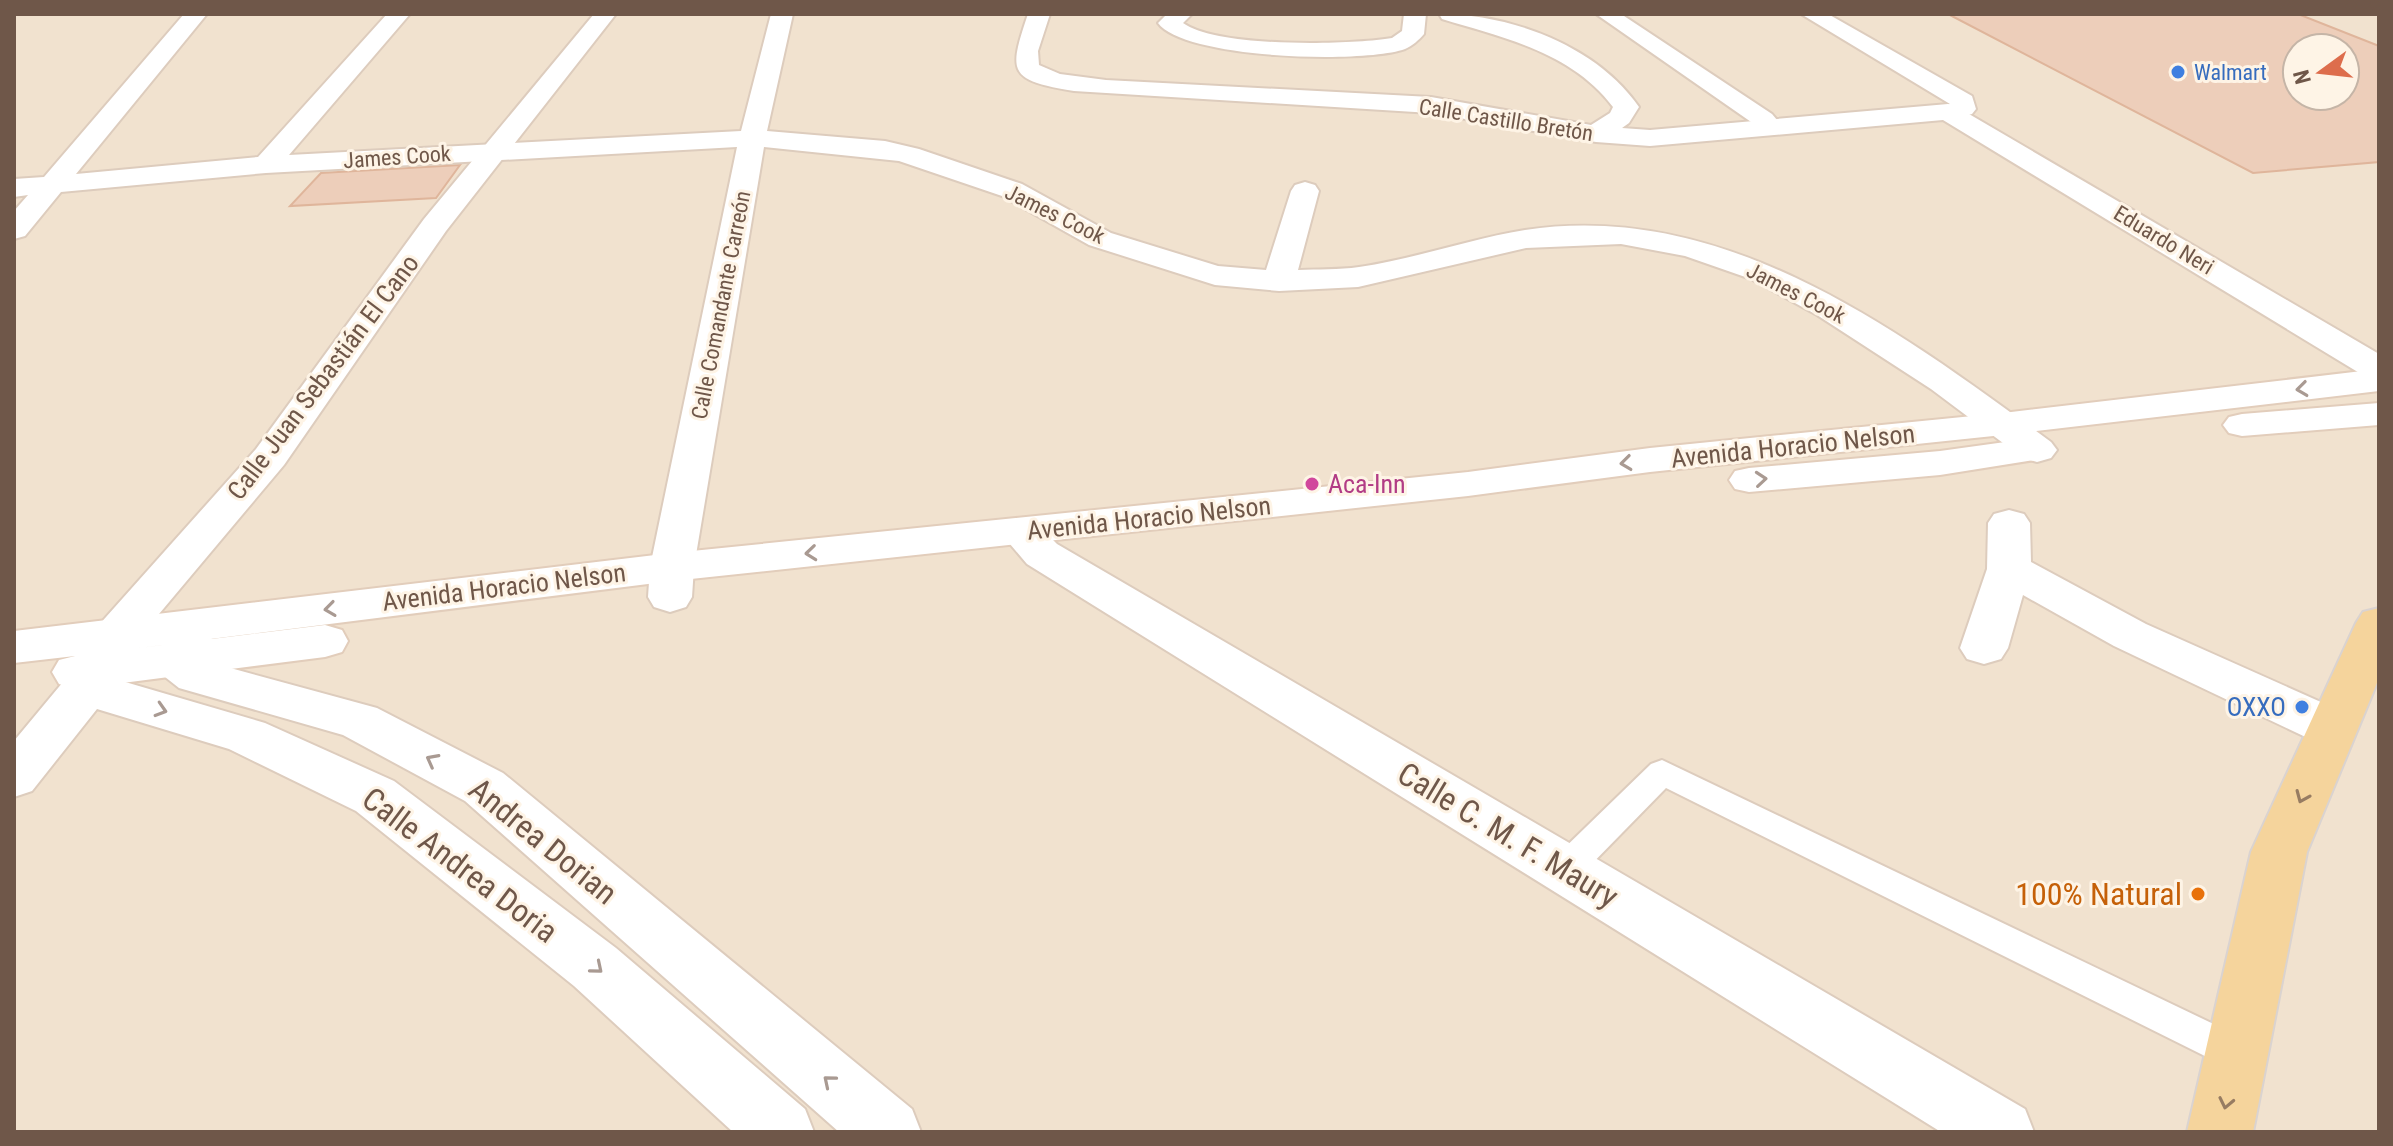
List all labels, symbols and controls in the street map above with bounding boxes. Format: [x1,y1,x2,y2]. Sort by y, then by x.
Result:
north arrow [2281,32,2361,112]
place label: Walmart [2194,60,2267,85]
marker: Walmart [2169,63,2187,81]
text: N [2288,67,2316,87]
street label: Calle Castillo Bretón [1417,94,1595,146]
street label: James Cook [342,141,452,173]
street label: James Cook [1001,179,1109,249]
street label: Calle Comandante Carreón [687,189,755,421]
street label: Eduardo Neri [2110,200,2218,280]
street label: Calle Juan Sebastián El Cano [221,249,425,505]
street label: James Cook [1742,257,1850,329]
one-way arrow [2295,381,2308,398]
street label: Avenida Horacio Nelson [1670,418,1916,474]
one-way arrow [1619,455,1632,472]
place label: Aca-Inn [1328,469,1406,499]
one-way arrow [1755,471,1768,488]
marker: Aca-Inn [1303,475,1321,493]
street label: Avenida Horacio Nelson [1026,490,1272,546]
one-way arrow [804,544,817,561]
street label: Avenida Horacio Nelson [380,557,628,617]
one-way arrow [323,600,337,617]
place label: OXXO [2227,692,2286,722]
marker: OXXO [2293,698,2311,716]
one-way arrow [153,701,167,717]
one-way arrow [426,754,440,769]
street label: Calle C. M. F. Maury [1391,754,1625,916]
street label: Andrea Dorian [461,770,625,912]
street label: Calle Andrea Doria [355,779,565,951]
one-way arrow [2296,789,2312,803]
place label: 100% Natural [2015,875,2182,913]
marker: 100% Natural [2189,885,2207,903]
one-way arrow [587,958,602,973]
one-way arrow [823,1076,838,1091]
one-way arrow [2218,1095,2235,1109]

